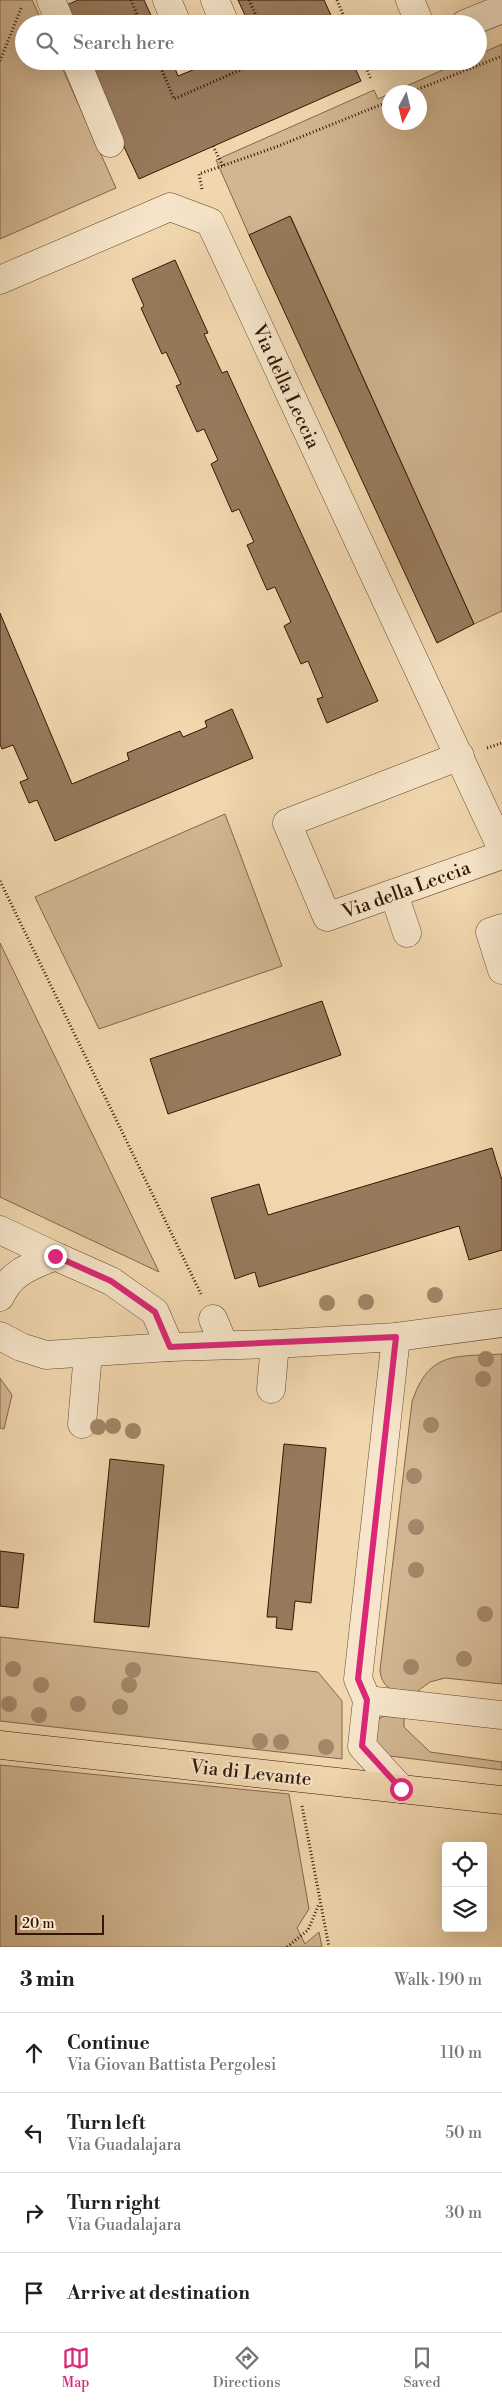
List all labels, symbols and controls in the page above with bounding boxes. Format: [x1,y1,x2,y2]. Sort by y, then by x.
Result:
search box [15,15,487,70]
icon: search [33,29,61,57]
text: Search here [73,31,174,55]
north arrow [382,85,427,130]
street label: Via della Leccia [246,319,326,453]
street label: Via della Leccia [338,855,474,925]
route end [44,1245,67,1268]
street label: Via di Levante [188,1755,313,1791]
route start [390,1778,413,1801]
map controls [442,1842,487,1932]
button: locate [442,1842,487,1887]
button: layers [442,1887,487,1932]
scale bar [15,1912,104,1935]
text: 20 m [22,1915,54,1933]
text: 3 min [20,1967,75,1993]
text: Walk · 190 m [394,1970,482,1990]
text: Continue [67,2031,150,2055]
icon: ahead [20,2039,48,2067]
text: 110 m [440,2043,482,2063]
text: Via Giovan Battista Pergolesi [67,2055,276,2075]
text: Turn left [67,2111,146,2135]
icon: left [20,2119,48,2147]
text: 50 m [445,2123,482,2143]
text: Via Guadalajara [67,2135,181,2155]
text: Turn right [67,2191,160,2215]
icon: right [20,2199,48,2227]
text: 30 m [445,2203,482,2223]
text: Via Guadalajara [67,2215,181,2235]
icon: arrive [20,2279,48,2307]
text: Arrive at destination [67,2281,250,2305]
tab: Map [62,2344,90,2392]
tab: Directions [213,2344,280,2392]
tab: Saved [404,2344,440,2392]

